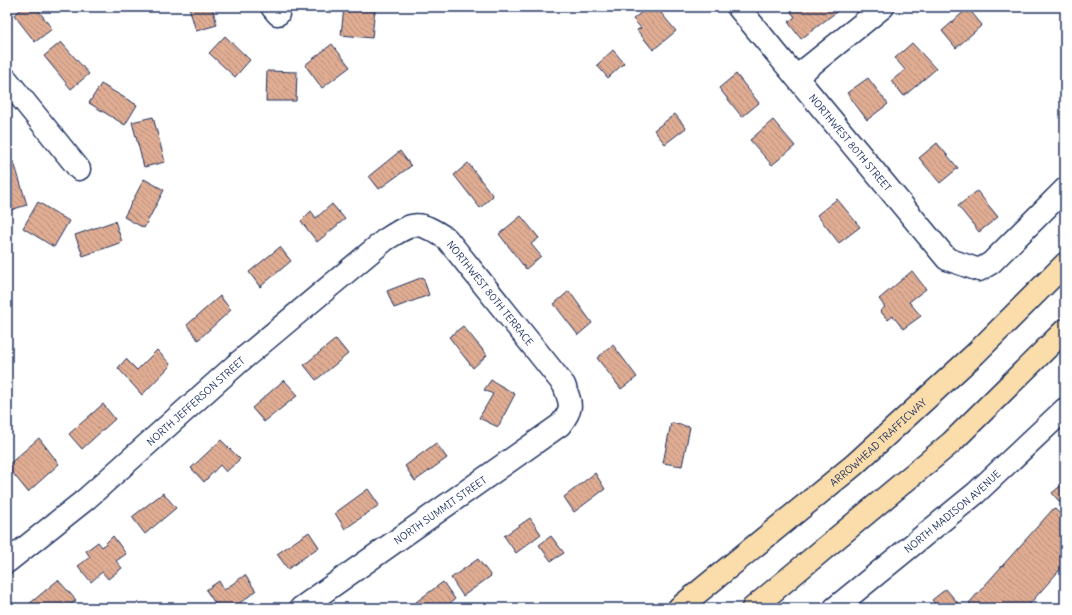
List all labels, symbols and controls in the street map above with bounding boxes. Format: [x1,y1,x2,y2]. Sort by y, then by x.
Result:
street label: NORTHWEST 80TH STREET [806,92,894,194]
street label: NORTHWEST 80TH TERRACE [444,238,536,349]
street label: NORTH JEFFERSON STREET [144,354,247,449]
street label: ARROWHEAD TRAFFICWAY [827,396,930,489]
street label: NORTH MADISON AVENUE [902,467,1003,556]
street label: NORTH SUMMIT STREET [391,473,489,547]

